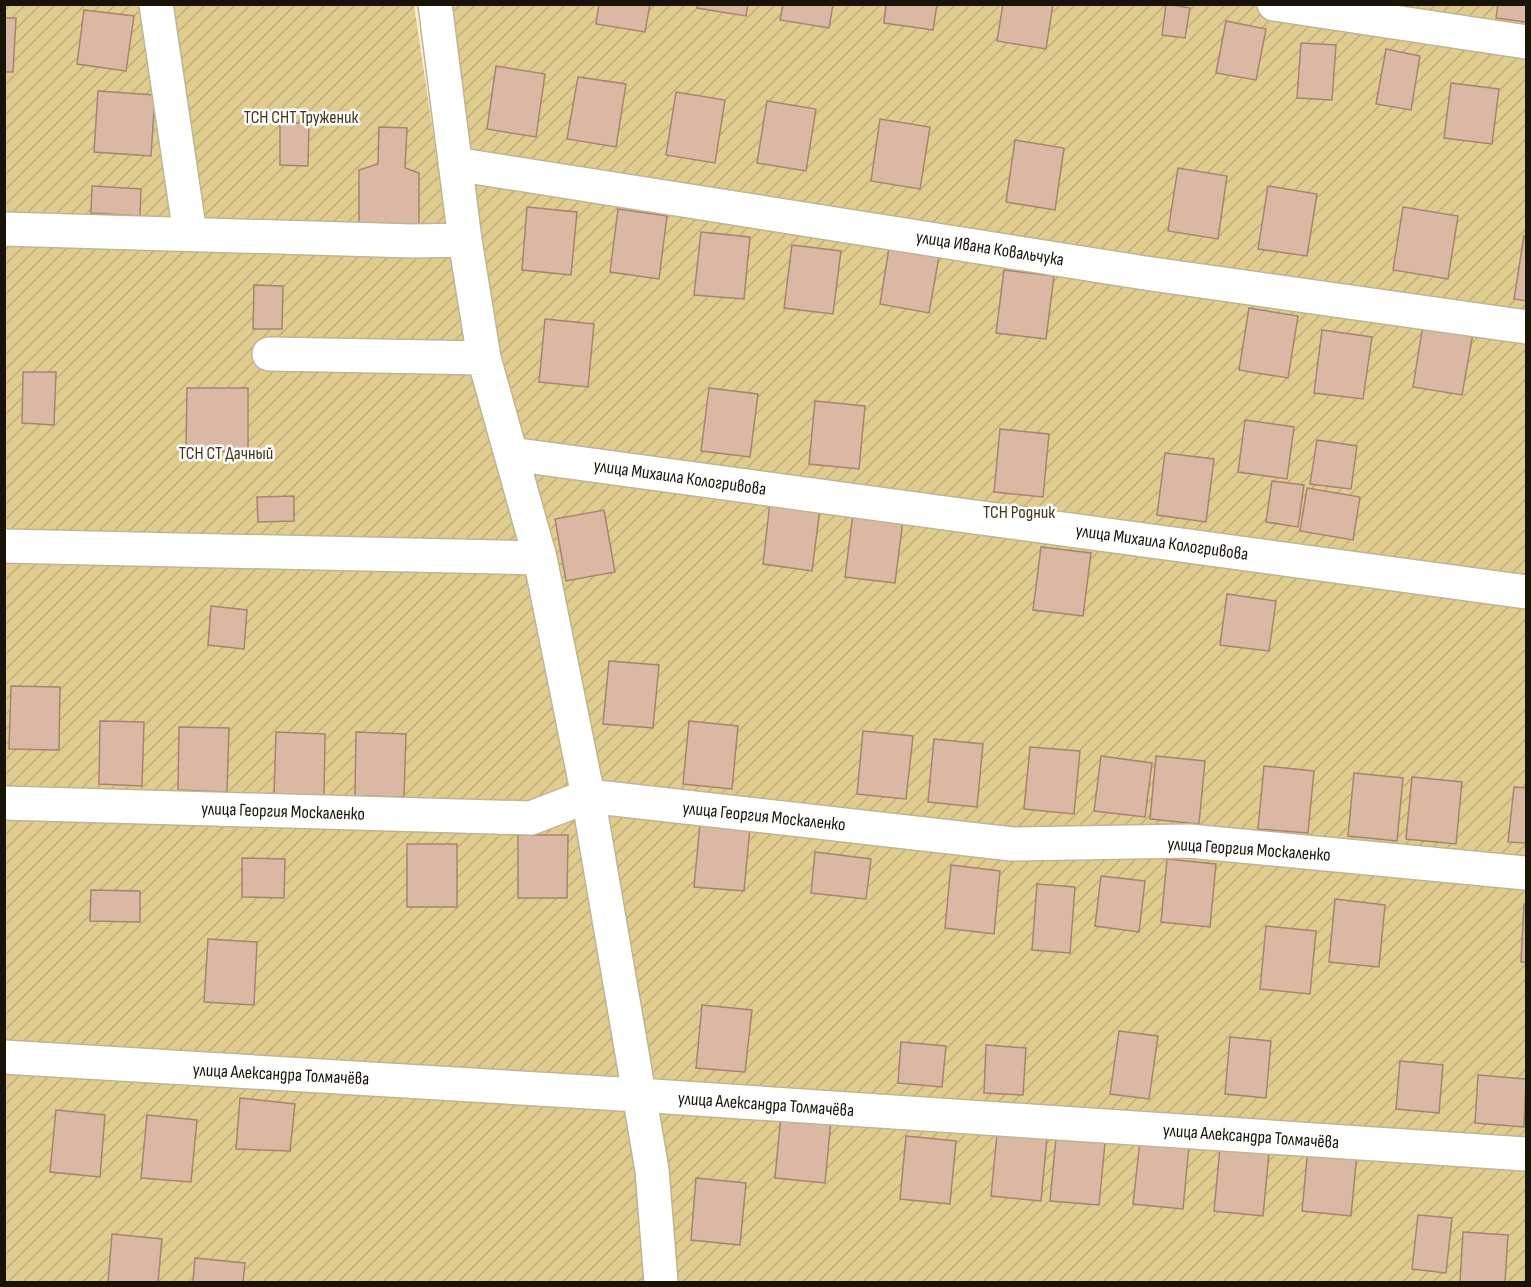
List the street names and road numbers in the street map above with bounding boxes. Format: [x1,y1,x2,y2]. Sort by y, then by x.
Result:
street label: улица Ивана Ковальчука [914,226,1066,271]
street label: улица Михаила Кологривова [592,455,768,500]
street label: улица Михаила Кологривова [1074,520,1250,565]
street label: улица Георгия Москаленко [681,797,846,835]
street label: улица Георгия Москаленко [201,798,365,825]
street label: улица Георгия Москаленко [1167,833,1331,866]
street label: улица Александра Толмачёва [192,1059,370,1090]
street label: улица Александра Толмачёва [677,1088,855,1121]
street label: улица Александра Толмачёва [1162,1120,1340,1153]

